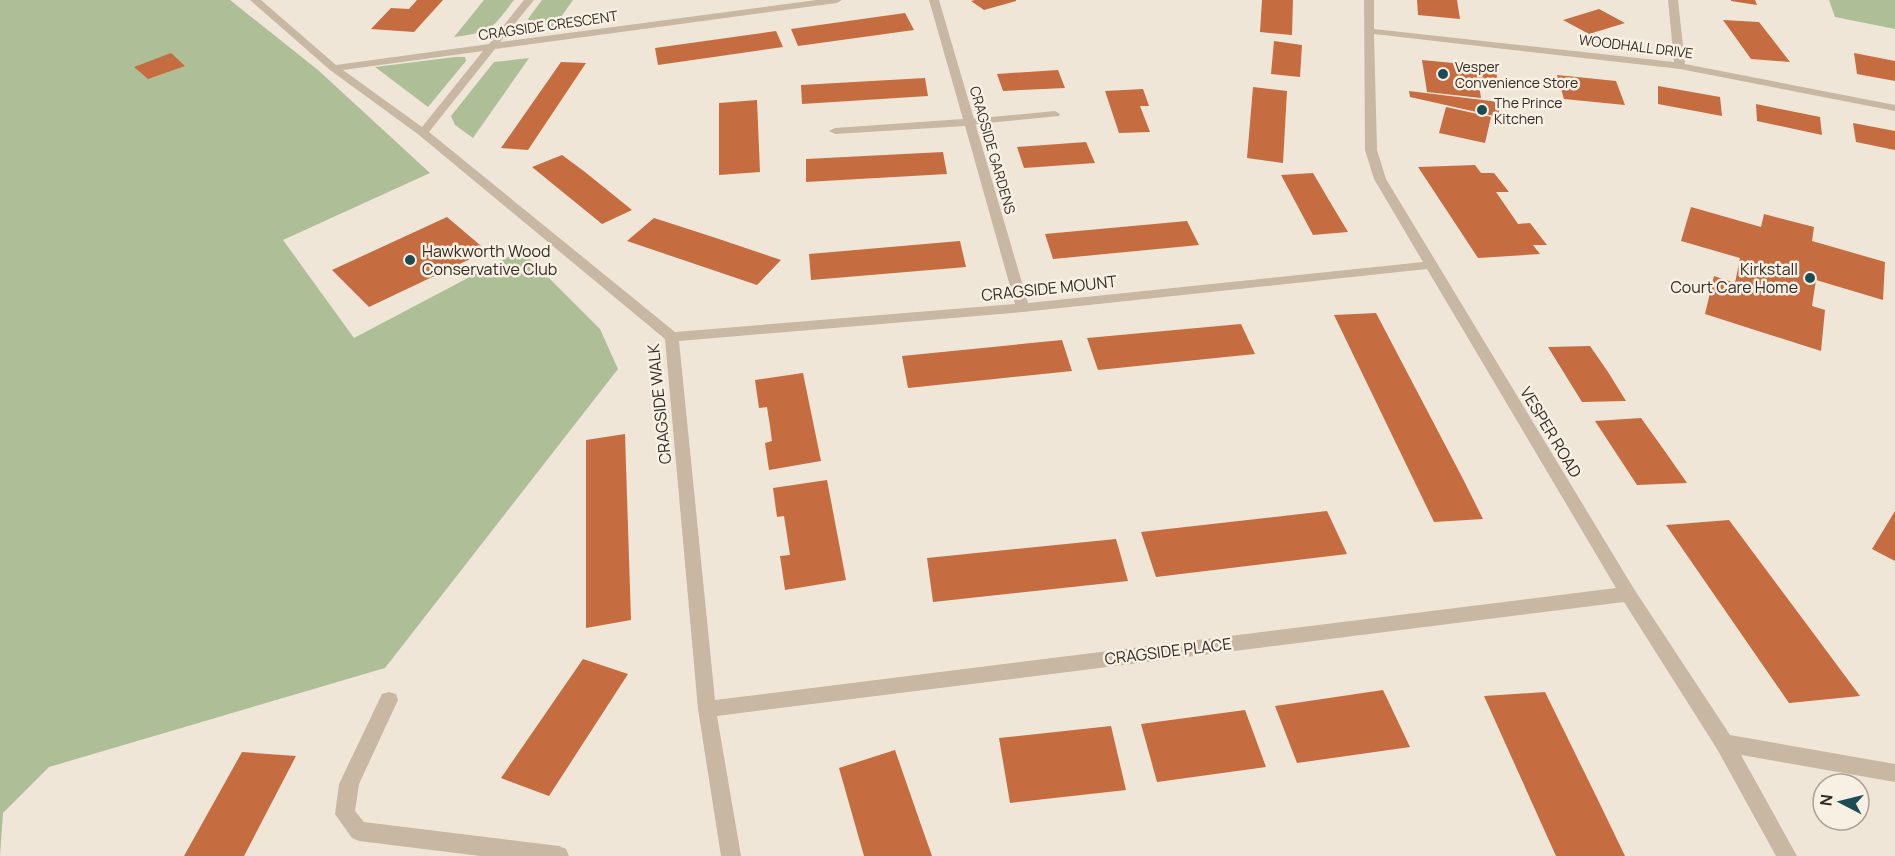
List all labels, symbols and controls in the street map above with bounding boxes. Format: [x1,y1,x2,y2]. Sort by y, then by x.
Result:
street label: CRAGSIDE CRESCENT [477,6,619,44]
street label: WOODHALL DRIVE [1578,30,1694,62]
place label: Vesper Convenience Store [1455,57,1578,92]
marker: Vesper Convenience Store [1436,67,1450,81]
street label: CRAGSIDE GARDENS [966,84,1020,217]
place label: The Prince Kitchen [1494,93,1562,128]
marker: The Prince Kitchen [1475,103,1489,117]
place label: Hawkworth Wood Conservative Club [422,240,557,280]
marker: Hawkworth Wood Conservative Club [403,253,417,267]
place label: Kirkstall Court Care Home [1670,258,1798,298]
street label: CRAGSIDE MOUNT [980,270,1118,306]
marker: Kirkstall Court Care Home [1803,271,1817,285]
street label: CRAGSIDE WALK [642,342,676,465]
street label: VESPER ROAD [1515,382,1587,482]
street label: CRAGSIDE PLACE [1103,632,1233,670]
north arrow [1811,772,1871,832]
text: N [1814,793,1838,807]

